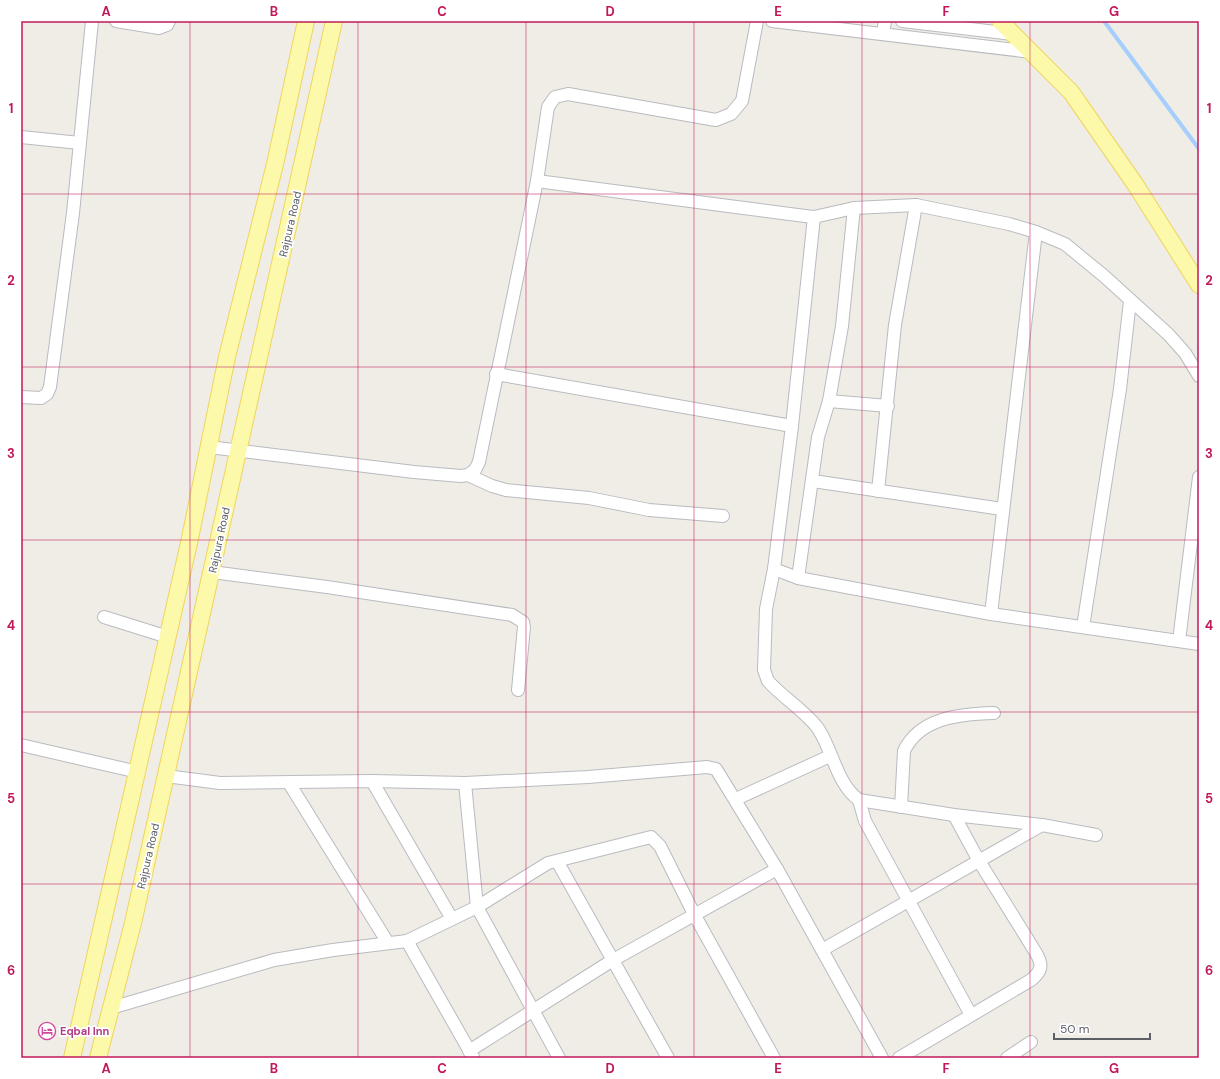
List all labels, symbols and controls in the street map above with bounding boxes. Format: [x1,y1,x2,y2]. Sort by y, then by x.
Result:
text: A [101,3,111,20]
text: B [270,3,278,20]
text: C [437,3,447,20]
text: D [605,3,615,20]
text: E [774,3,782,20]
text: F [942,3,950,20]
text: G [1109,3,1119,20]
text: 1 [9,100,13,117]
text: 1 [1207,100,1211,117]
street label: Rajpura Road [276,190,304,258]
text: 2 [7,272,15,289]
text: 2 [1205,272,1213,289]
text: 3 [7,445,15,462]
text: 3 [1205,445,1213,462]
street label: Rajpura Road [205,506,233,574]
text: 4 [7,617,15,634]
text: 4 [1205,617,1213,634]
text: 5 [7,790,15,807]
text: 5 [1205,790,1213,807]
street label: Rajpura Road [134,822,162,890]
text: 6 [7,962,15,979]
text: 6 [1205,962,1213,979]
scale bar [1054,1015,1150,1041]
hotel icon: Eqbal Inn [37,1021,57,1041]
text: 50 m [1060,1021,1089,1037]
place label: Eqbal Inn [60,1024,110,1038]
text: A [101,1060,111,1077]
text: B [270,1060,278,1077]
text: C [437,1060,447,1077]
text: D [605,1060,615,1077]
text: E [774,1060,782,1077]
text: F [942,1060,950,1077]
text: G [1109,1060,1119,1077]

